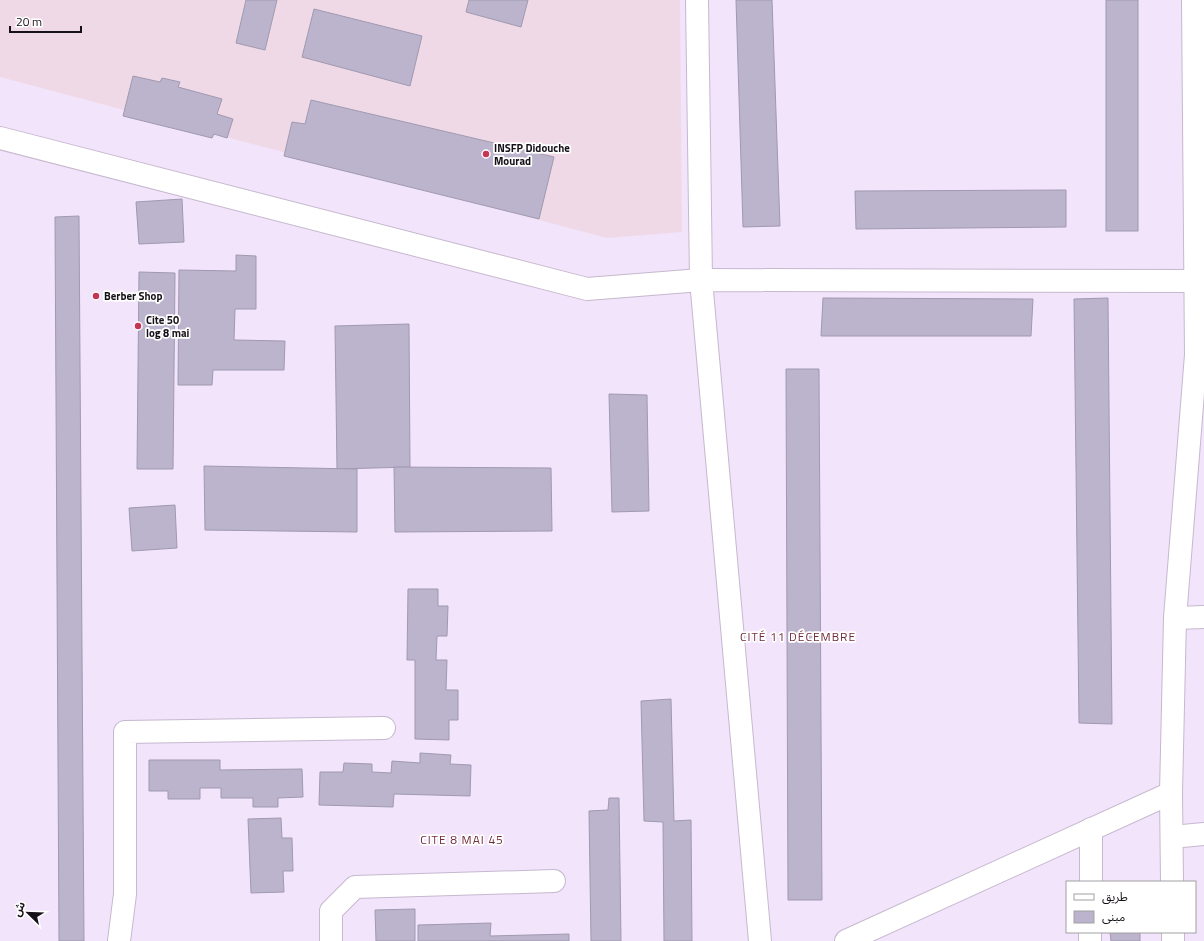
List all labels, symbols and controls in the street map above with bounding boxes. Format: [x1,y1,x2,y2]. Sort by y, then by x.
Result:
scale bar [10,8,81,34]
text: 20 m [16,12,42,31]
place label: INSFP Didouche Mourad [494,140,570,169]
marker: INSFP Didouche Mourad [481,149,491,159]
place label: Berber Shop [104,288,162,304]
marker: Berber Shop [91,291,101,301]
place label: Cite 50 log 8 mai [146,312,190,341]
marker: Cite 50 log 8 mai [133,321,143,331]
district label: CITÉ 11 DÉCEMBRE [740,627,856,646]
district label: CITE 8 MAI 45 [420,830,504,849]
legend [1066,881,1196,933]
text: طريق [1102,887,1128,906]
north arrow [8,893,48,933]
text: ش [8,899,29,919]
text: مبنى [1102,907,1125,926]

